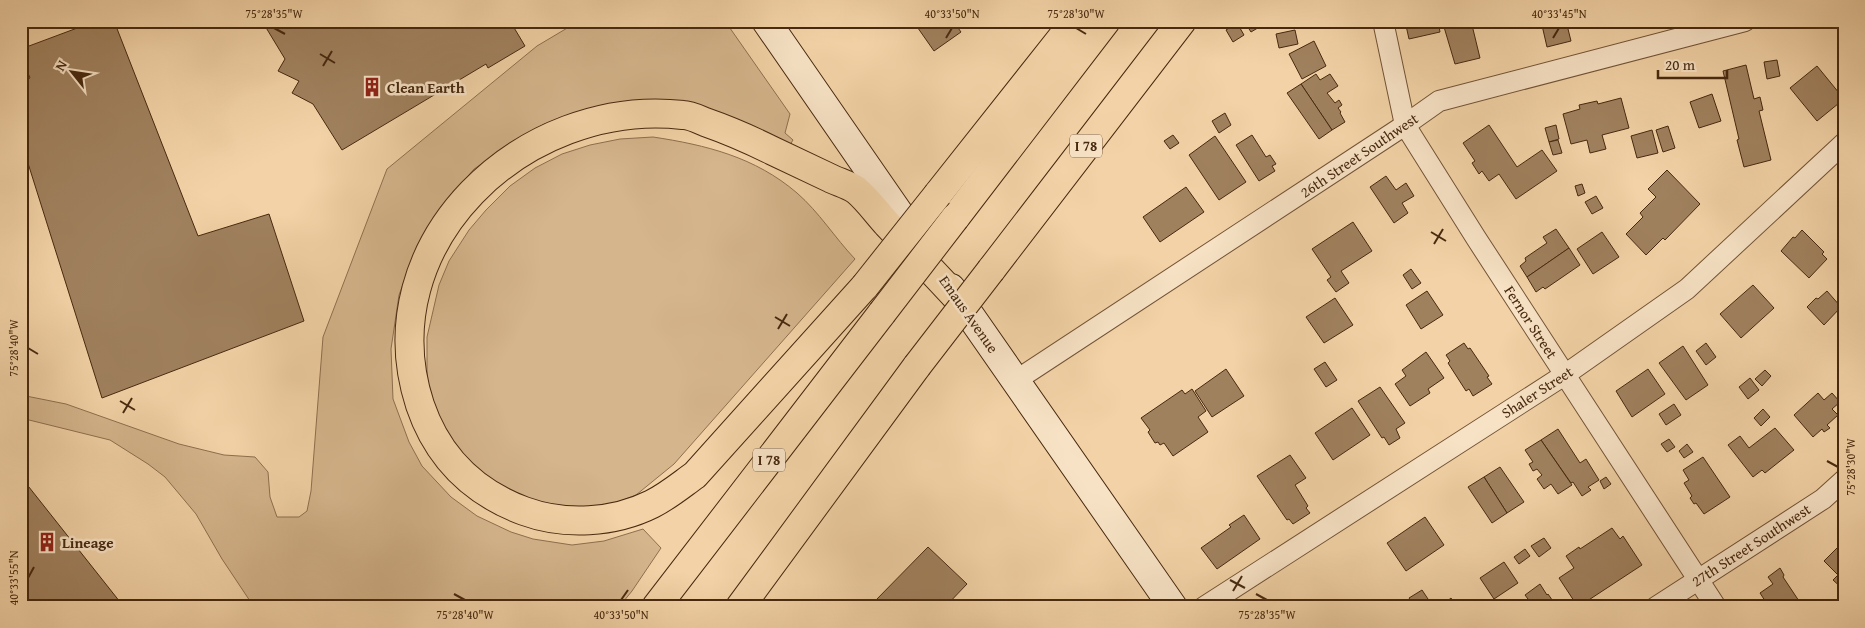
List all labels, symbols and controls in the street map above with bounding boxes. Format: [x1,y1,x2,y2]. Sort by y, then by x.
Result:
text: 75°28'35"W [245,5,304,22]
text: 40°33'50"N [924,5,980,22]
text: 75°28'30"W [1047,5,1106,22]
text: 40°33'45"N [1531,5,1587,22]
north arrow [48,48,98,98]
scale bar [1658,48,1726,80]
text: 20 m [1665,54,1696,75]
text: N [50,56,72,75]
building icon: Clean Earth [361,76,383,98]
place label: Clean Earth [387,77,465,98]
street label: 26th Street Southwest [1296,107,1423,202]
road number: I 78 [1070,134,1102,158]
street label: Emaus Avenue [934,271,1004,357]
street label: Fernor Street [1499,281,1563,363]
text: 75°28'40"W [5,318,22,377]
street label: Shaler Street [1497,361,1577,423]
text: 75°28'30"W [1842,437,1859,496]
road number: I 78 [753,448,785,472]
street label: 27th Street Southwest [1687,498,1815,591]
building icon: Lineage [36,531,58,553]
place label: Lineage [62,532,114,553]
text: 40°33'55"N [5,550,22,606]
text: 75°28'40"W [436,606,495,623]
text: 40°33'50"N [593,606,649,623]
text: 75°28'35"W [1238,606,1297,623]

